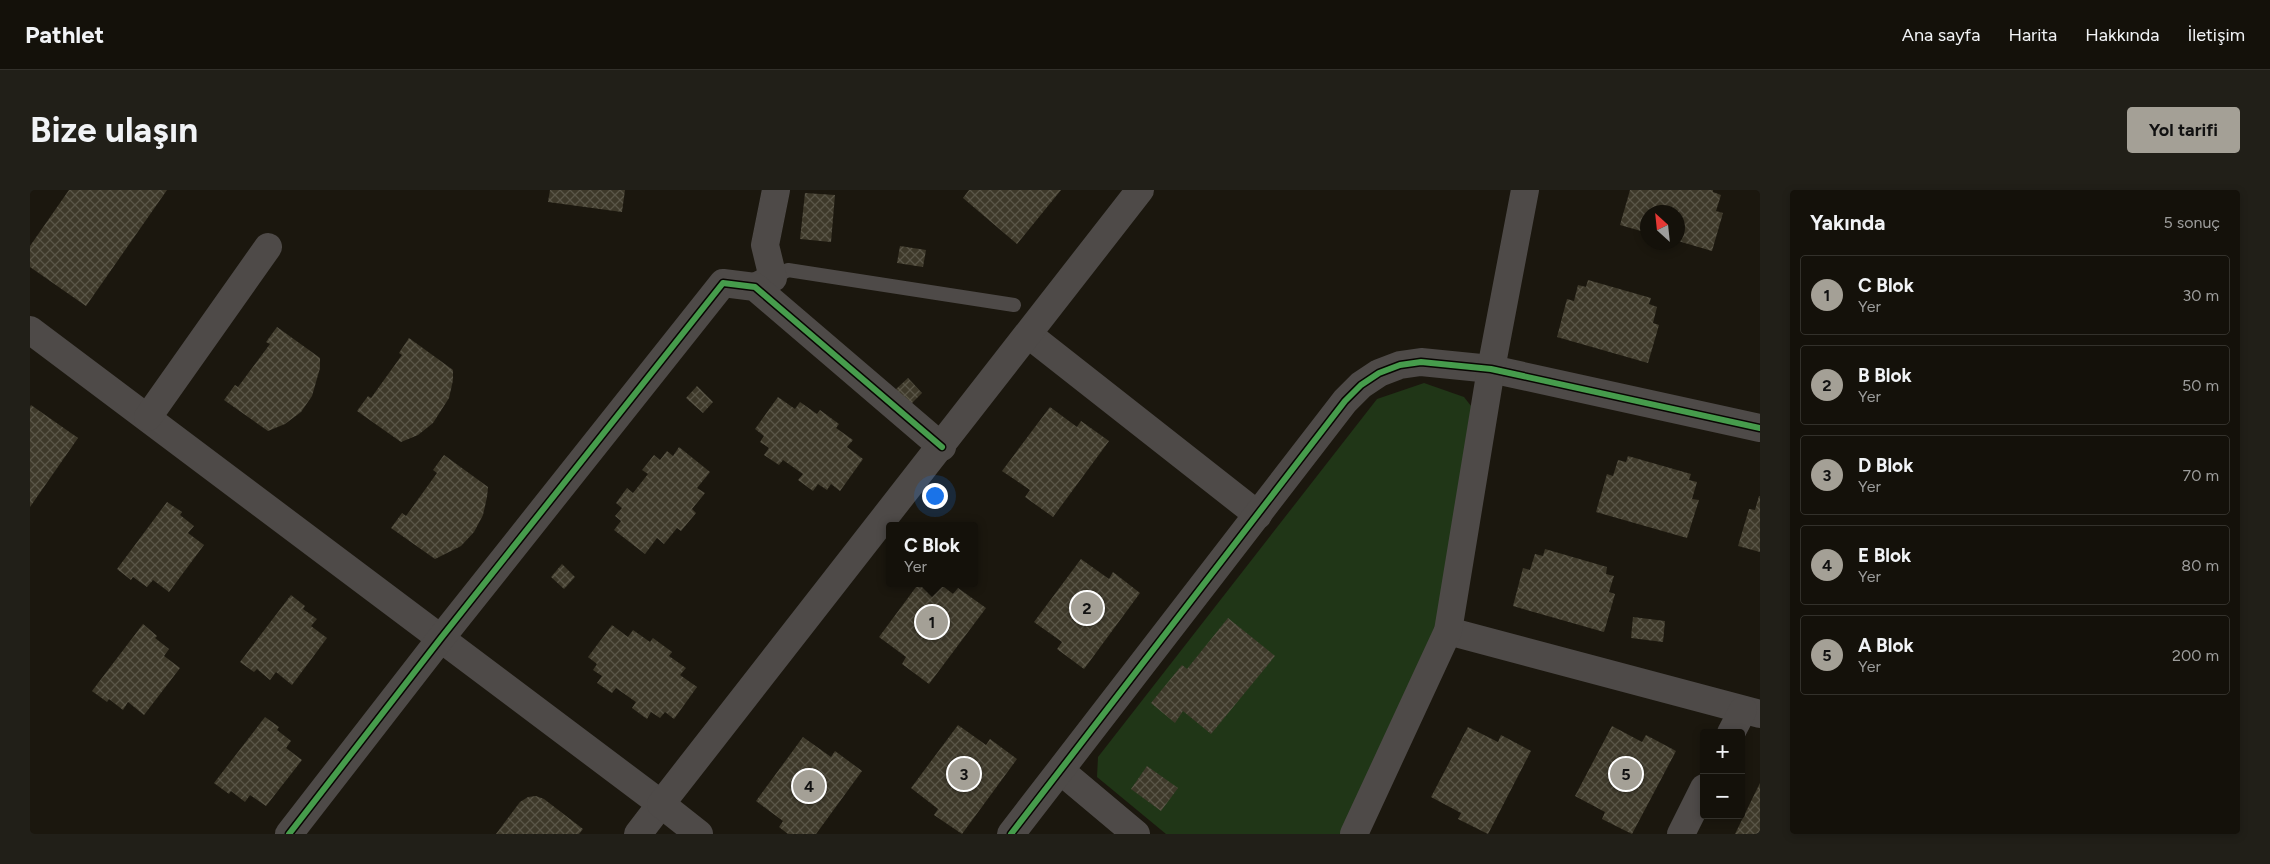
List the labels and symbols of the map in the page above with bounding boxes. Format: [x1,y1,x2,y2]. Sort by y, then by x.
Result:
north arrow [1640,205,1685,250]
your location [922,483,948,509]
pin: 2 [1071,589,1103,627]
pin: 1 [916,603,948,641]
pin: 3 [948,755,980,793]
pin: 5 [1610,755,1642,793]
pin: 4 [793,767,825,805]

